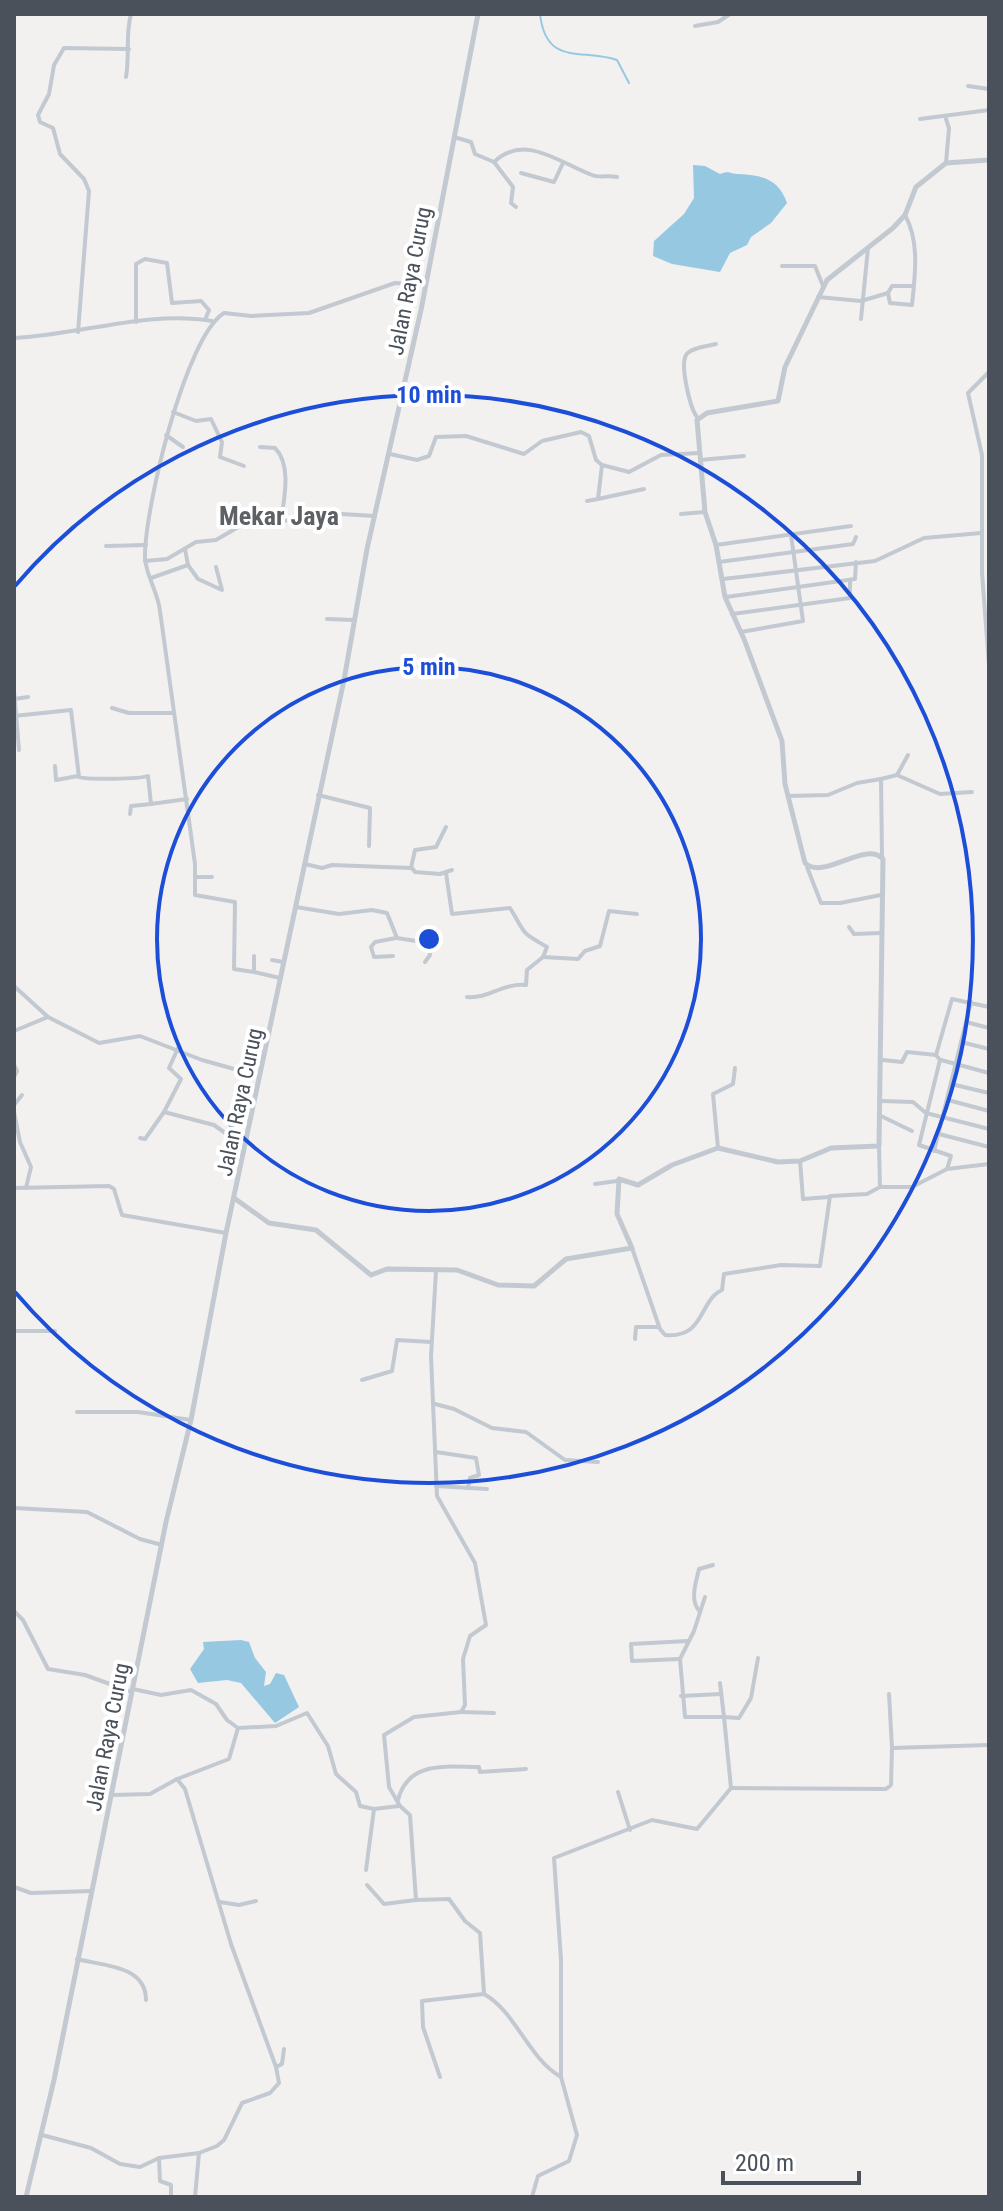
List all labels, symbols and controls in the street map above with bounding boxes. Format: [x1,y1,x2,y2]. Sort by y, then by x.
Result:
street label: Jalan Raya Curug [383,205,436,357]
text: 10 min [396,381,462,409]
district label: Mekar Jaya [219,501,339,531]
text: 5 min [402,653,456,681]
centre of rings [415,925,443,953]
street label: Jalan Raya Curug [212,1026,267,1178]
street label: Jalan Raya Curug [81,1661,134,1813]
scale bar [723,2135,859,2185]
text: 200 m [735,2149,794,2177]

